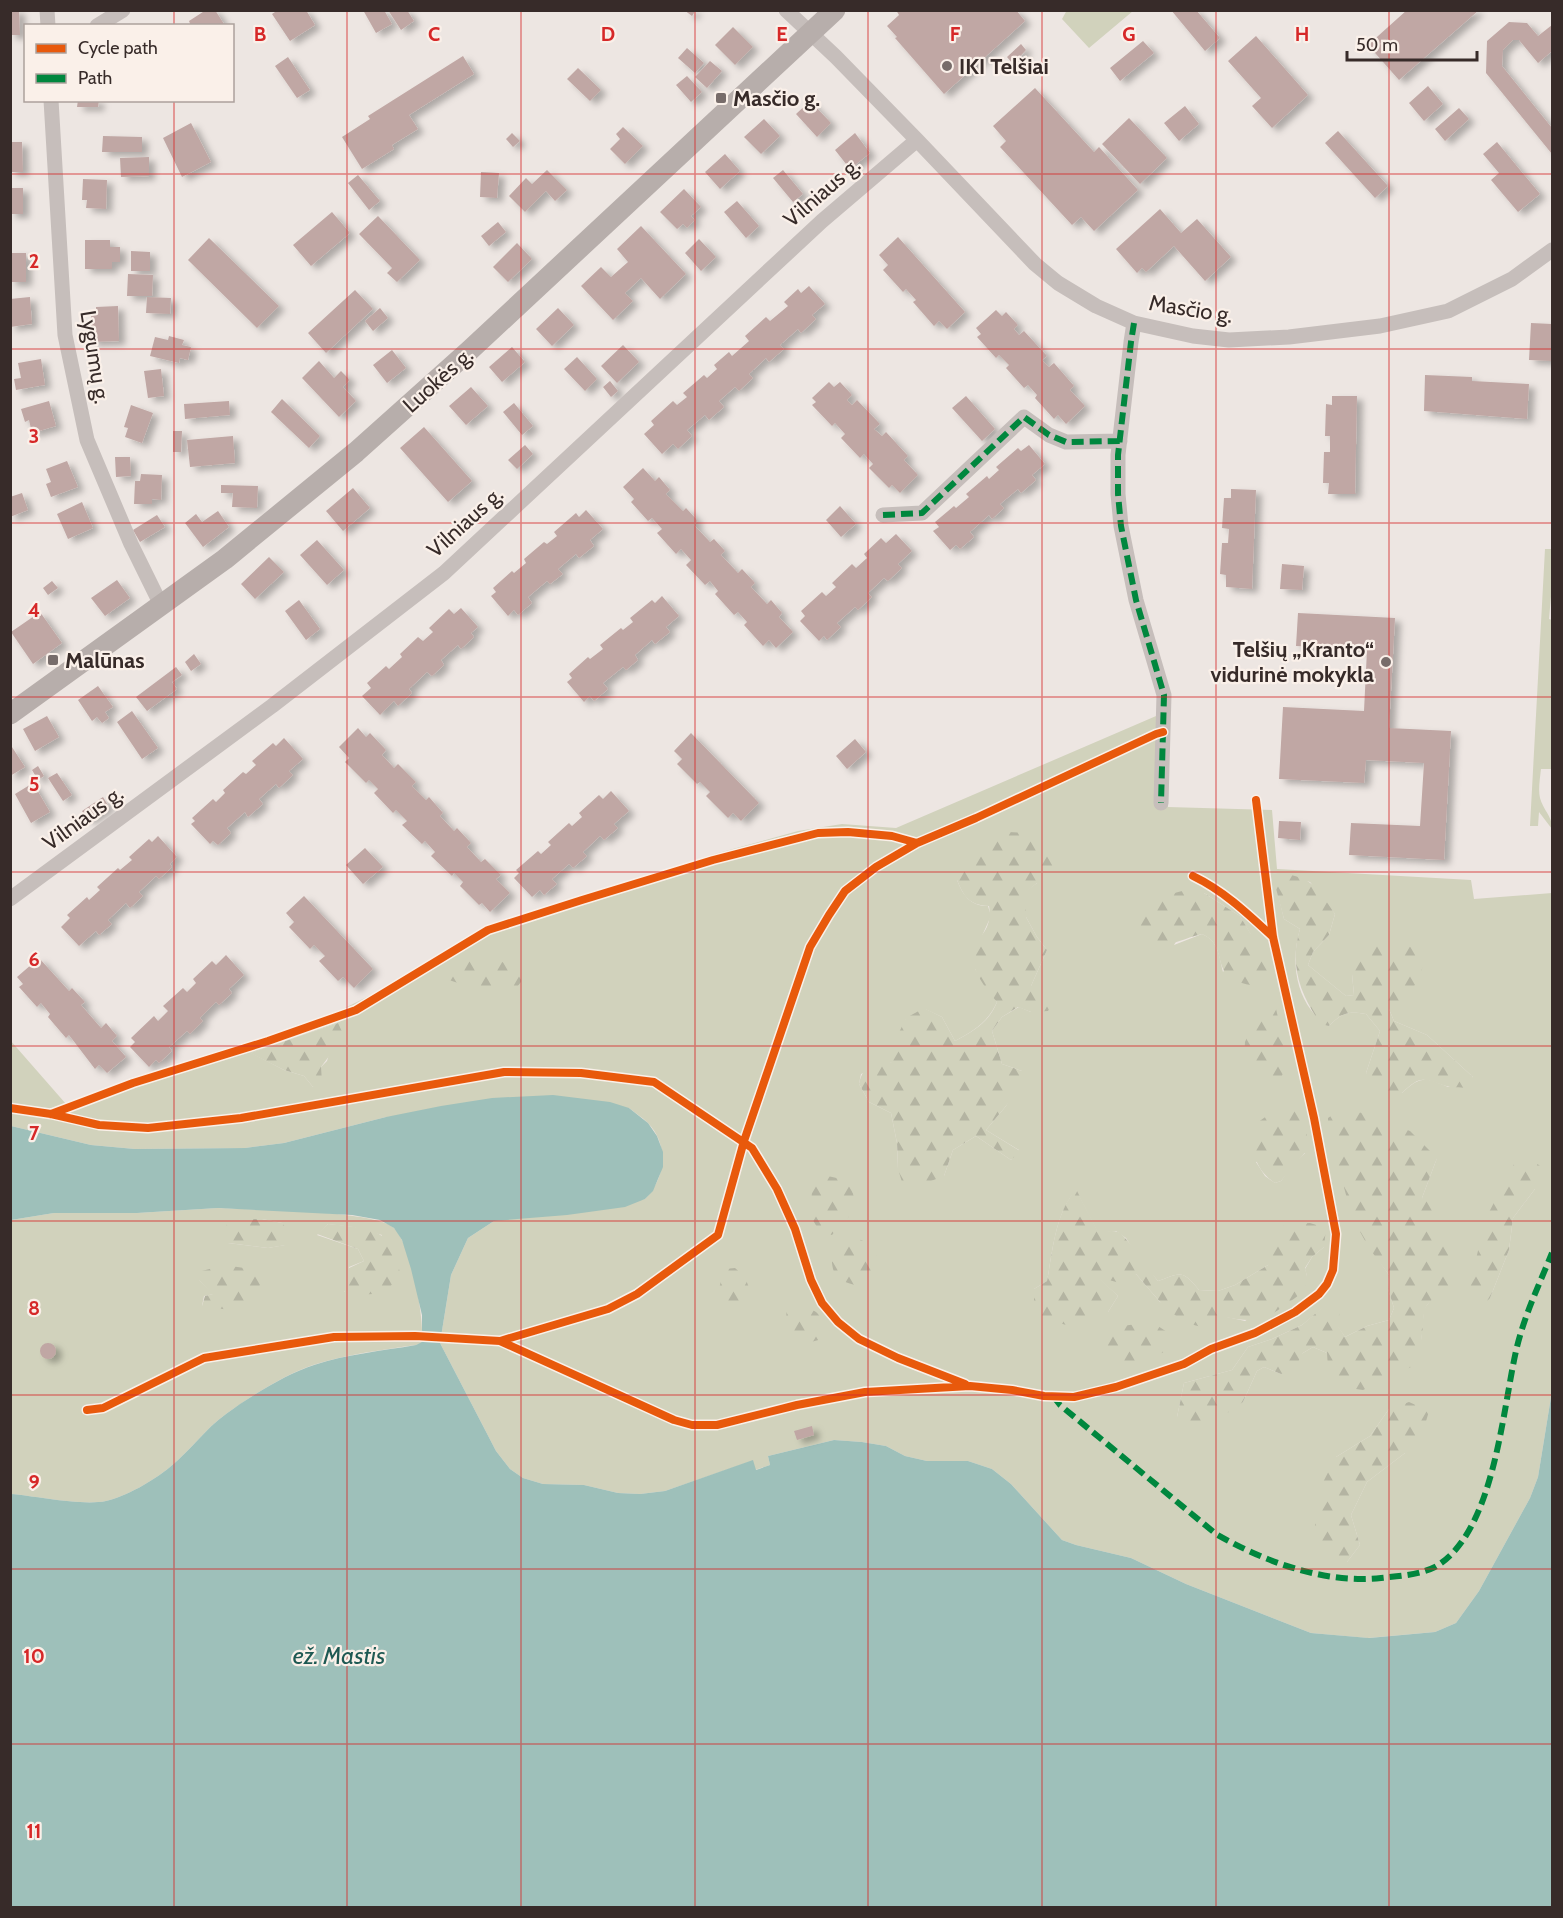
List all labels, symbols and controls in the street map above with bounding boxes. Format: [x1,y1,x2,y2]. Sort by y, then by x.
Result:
text: B [254,22,266,46]
text: C [428,22,440,46]
text: D [601,22,615,46]
text: E [776,22,788,46]
text: F [950,22,961,46]
text: G [1122,22,1136,46]
text: H [1295,22,1309,46]
legend [24,24,234,102]
scale bar [1347,24,1478,62]
text: 50 m [1356,34,1398,56]
text: Cycle path [78,37,158,59]
place label: IKI Telšiai [959,53,1049,80]
marker: IKI Telšiai [940,59,954,73]
text: Path [78,67,112,89]
place label: Masčio g. [733,85,820,112]
marker: Masčio g. [714,91,728,105]
street label: Vilniaus g. [778,151,866,233]
text: 2 [29,249,39,273]
street label: Masčio g. [1147,289,1235,329]
street label: Lygumų g. [74,308,116,406]
street label: Luokės g. [397,341,479,419]
text: 3 [29,424,39,448]
street label: Vilniaus g. [421,481,509,563]
text: 4 [28,598,40,622]
place label: Telšių „Kranto“ vidurinė mokykla [1211,636,1374,688]
place label: Malūnas [65,647,145,674]
marker: Malūnas [46,653,60,667]
marker: Telšių „Kranto“ vidurinė mokykla [1379,655,1393,669]
text: 5 [29,772,39,796]
street label: Vilniaus g. [37,780,129,856]
text: 6 [28,947,40,971]
text: 7 [29,1121,40,1145]
text: 8 [28,1296,40,1320]
text: 9 [28,1470,40,1494]
water label: ež. Mastis [293,1641,385,1670]
text: 10 [23,1644,45,1668]
text: 11 [27,1819,41,1843]

